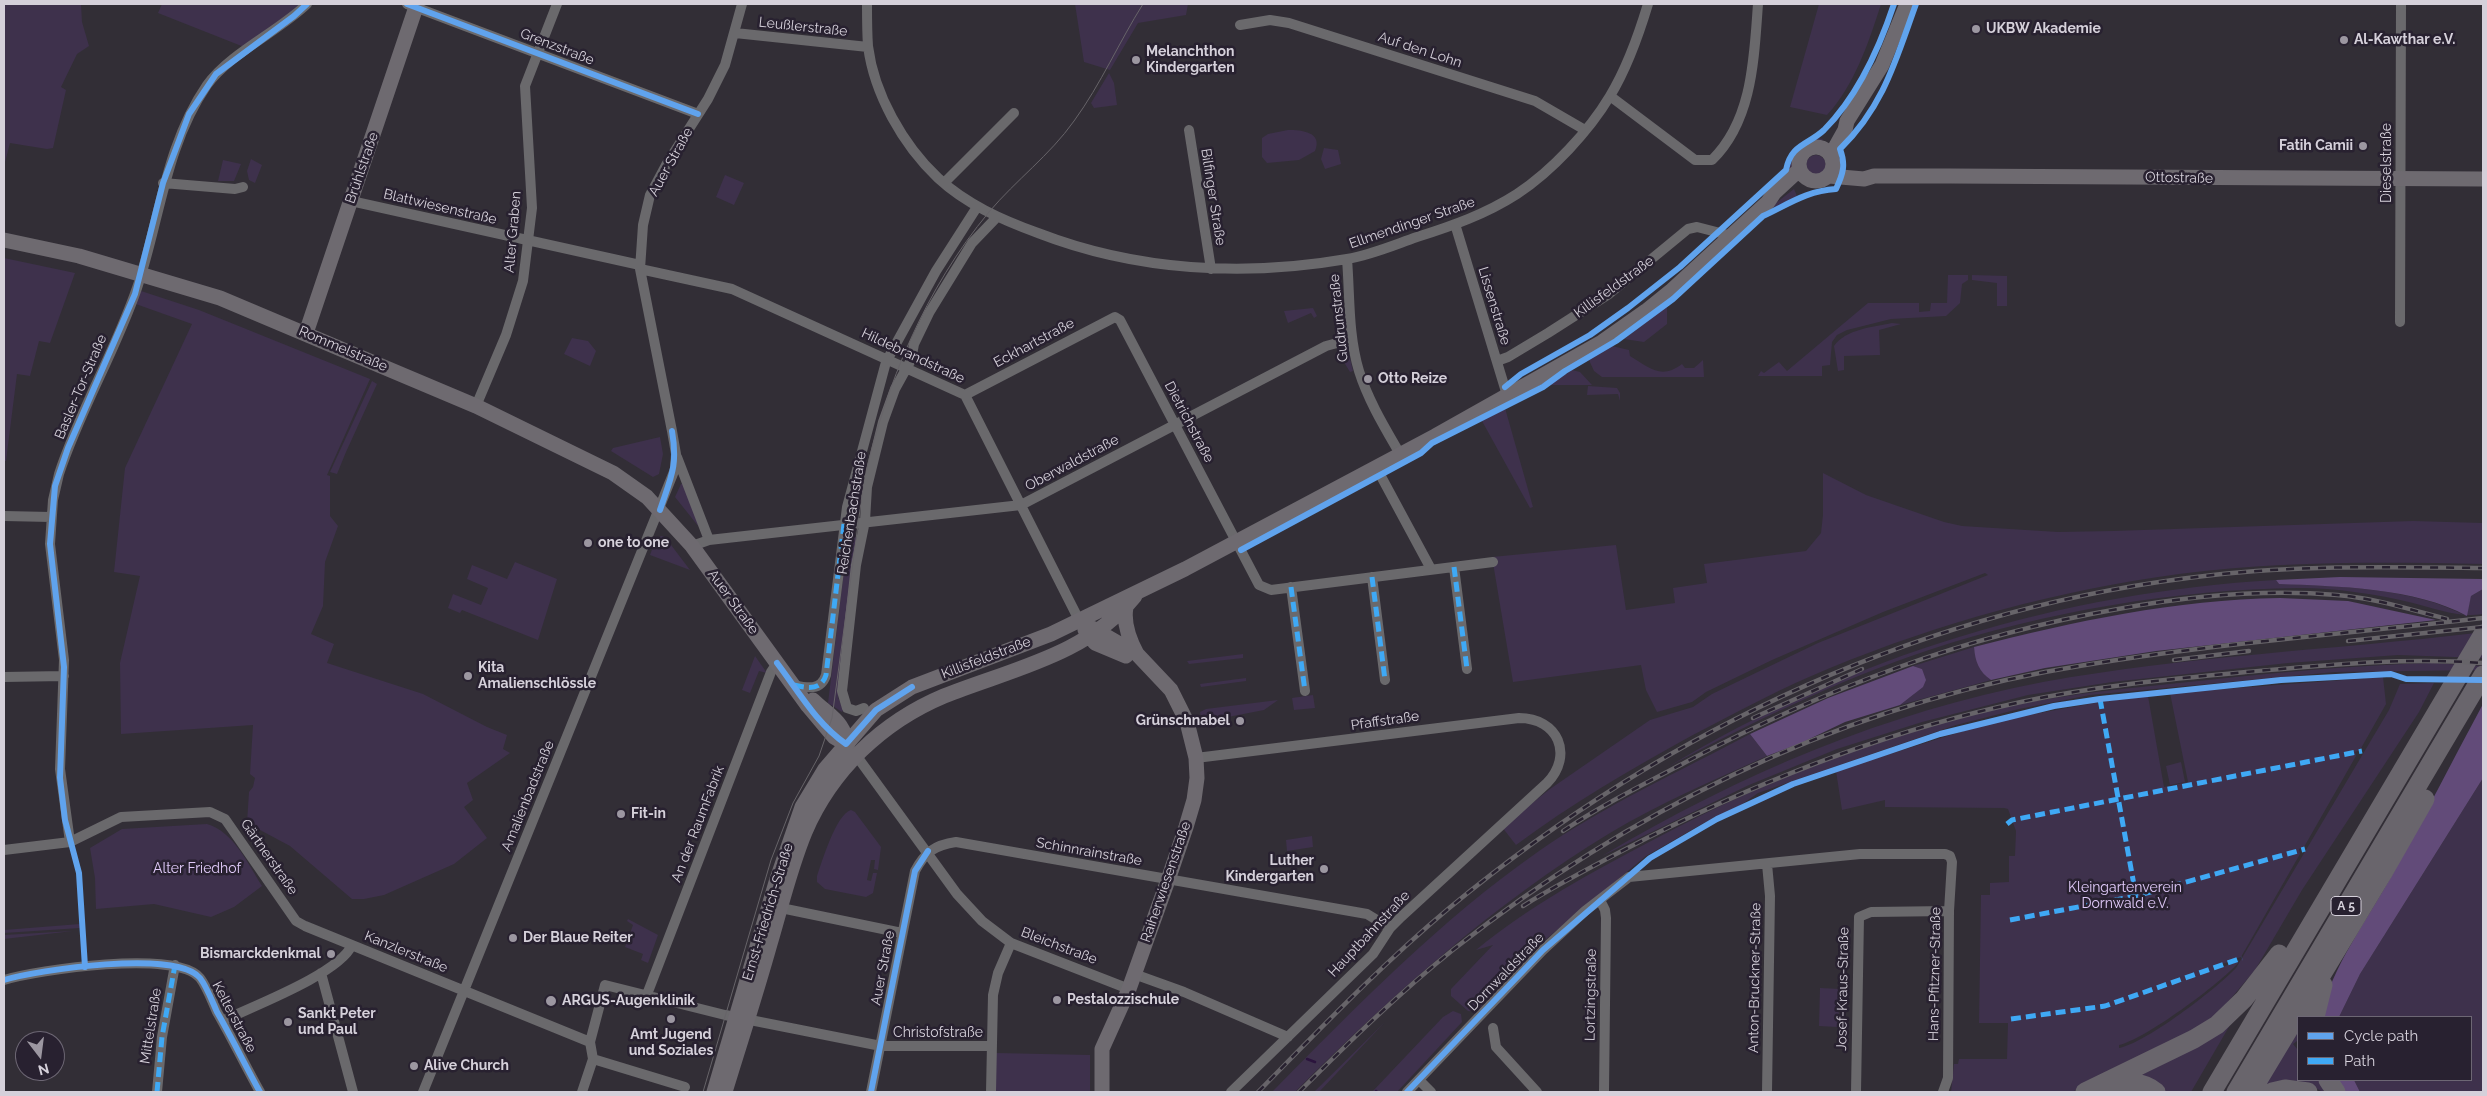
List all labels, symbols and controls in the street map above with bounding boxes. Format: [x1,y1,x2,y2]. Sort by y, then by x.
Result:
street label: Leußlerstraße [758,14,848,40]
place label: UKBW Akademie [1986,21,2101,37]
marker: UKBW Akademie [1970,23,1982,35]
street label: Grenzstraße [518,25,596,69]
street label: Auf den Lohn [1376,29,1464,71]
place label: Al-Kawthar e.V. [2354,32,2455,48]
marker: Al-Kawthar e.V. [2338,34,2350,46]
place label: Melanchthon Kindergarten [1146,44,1235,76]
marker: Melanchthon Kindergarten [1130,54,1142,66]
street label: Dieselstraße [2379,123,2395,203]
street label: Auer Straße [645,125,697,199]
street label: Brühlstraße [342,130,382,206]
place label: Fatih Camii [2279,138,2353,154]
marker: Fatih Camii [2357,140,2369,152]
street label: Bilfinger Straße [1197,147,1229,247]
street label: Ottostraße [2145,169,2213,187]
street label: Blattwiesenstraße [382,186,498,228]
street label: Alter Graben [501,190,525,274]
street label: Ellmendinger Straße [1347,194,1477,252]
street label: Killisfeldstraße [1571,252,1657,322]
street label: Lissenstraße [1474,265,1514,347]
street label: Gudrunstraße [1326,273,1352,363]
street label: Eckhartstraße [991,315,1077,371]
street label: Rommelstraße [296,323,390,375]
street label: Hildebrandstraße [859,325,967,387]
street label: Basler-Tor-Straße [51,332,111,442]
place label: Otto Reize [1378,371,1447,387]
marker: Otto Reize [1362,373,1374,385]
street label: Dietrichstraße [1161,378,1217,466]
street label: Oberwaldstraße [1022,431,1122,495]
street label: Reichenbachstraße [834,450,870,576]
place label: one to one [598,535,669,551]
marker: one to one [582,537,594,549]
street label: Auer Straße [704,566,762,638]
street label: Killisfeldstraße [939,633,1033,683]
place label: Kita Amalienschlössle [478,660,596,692]
marker: Kita Amalienschlössle [462,670,474,682]
street label: Pfaffstraße [1350,708,1420,734]
place label: Grünschnabel [1136,713,1230,729]
marker: Grünschnabel [1234,715,1246,727]
street label: Amalienbadstraße [498,738,558,854]
street label: An der RaumFabrik [668,763,728,885]
place label: Fit-in [631,806,666,822]
marker: Fit-in [615,808,627,820]
street label: Gärtnerstraße [237,816,301,898]
street label: Raiherwiesenstraße [1137,819,1195,945]
street label: Schinnrainstraße [1035,834,1143,870]
street label: Ernst-Friedrich-Straße [739,841,797,983]
place label: Luther Kindergarten [1225,853,1314,886]
park label: Alter Friedhof [153,861,241,877]
marker: Luther Kindergarten [1318,863,1330,875]
park label: Kleingartenverein Dornwald e.V. [2068,880,2182,912]
street label: Hauptbahnstraße [1325,887,1413,981]
road number: A 5 [2331,896,2361,916]
street label: Anton-Bruckner-Straße [1745,903,1765,1053]
street label: Hans-Pfitzner-Straße [1925,907,1945,1041]
street label: Bleichstraße [1019,924,1099,968]
street label: Josef-Kraus-Straße [1834,927,1852,1051]
street label: Kanzlerstraße [362,928,450,976]
street label: Auer Straße [868,929,898,1007]
street label: Dornwaldstraße [1464,929,1548,1015]
place label: Der Blaue Reiter [523,930,633,946]
marker: Der Blaue Reiter [507,932,519,944]
place label: Bismarckdenkmal [200,946,321,962]
marker: Bismarckdenkmal [325,948,337,960]
street label: Lortzingstraße [1582,949,1600,1041]
street label: Kelterstraße [208,979,260,1055]
street label: Mittelstraße [137,987,165,1065]
place label: Pestalozzischule [1067,992,1179,1008]
place label: ARGUS-Augenklinik [562,993,695,1009]
marker: ARGUS-Augenklinik [544,994,558,1008]
marker: Pestalozzischule [1051,994,1063,1006]
place label: Sankt Peter und Paul [298,1006,376,1038]
marker: Amt Jugend und Soziales [665,1013,677,1025]
marker: Sankt Peter und Paul [282,1016,294,1028]
legend [2297,1016,2472,1081]
street label: Christofstraße [893,1025,983,1041]
place label: Amt Jugend und Soziales [629,1027,713,1060]
text: Cycle path [2344,1027,2418,1045]
north arrow [15,1031,65,1081]
text: Path [2344,1052,2375,1070]
place label: Alive Church [424,1058,509,1074]
text: N [36,1060,51,1079]
marker: Alive Church [408,1060,420,1072]

